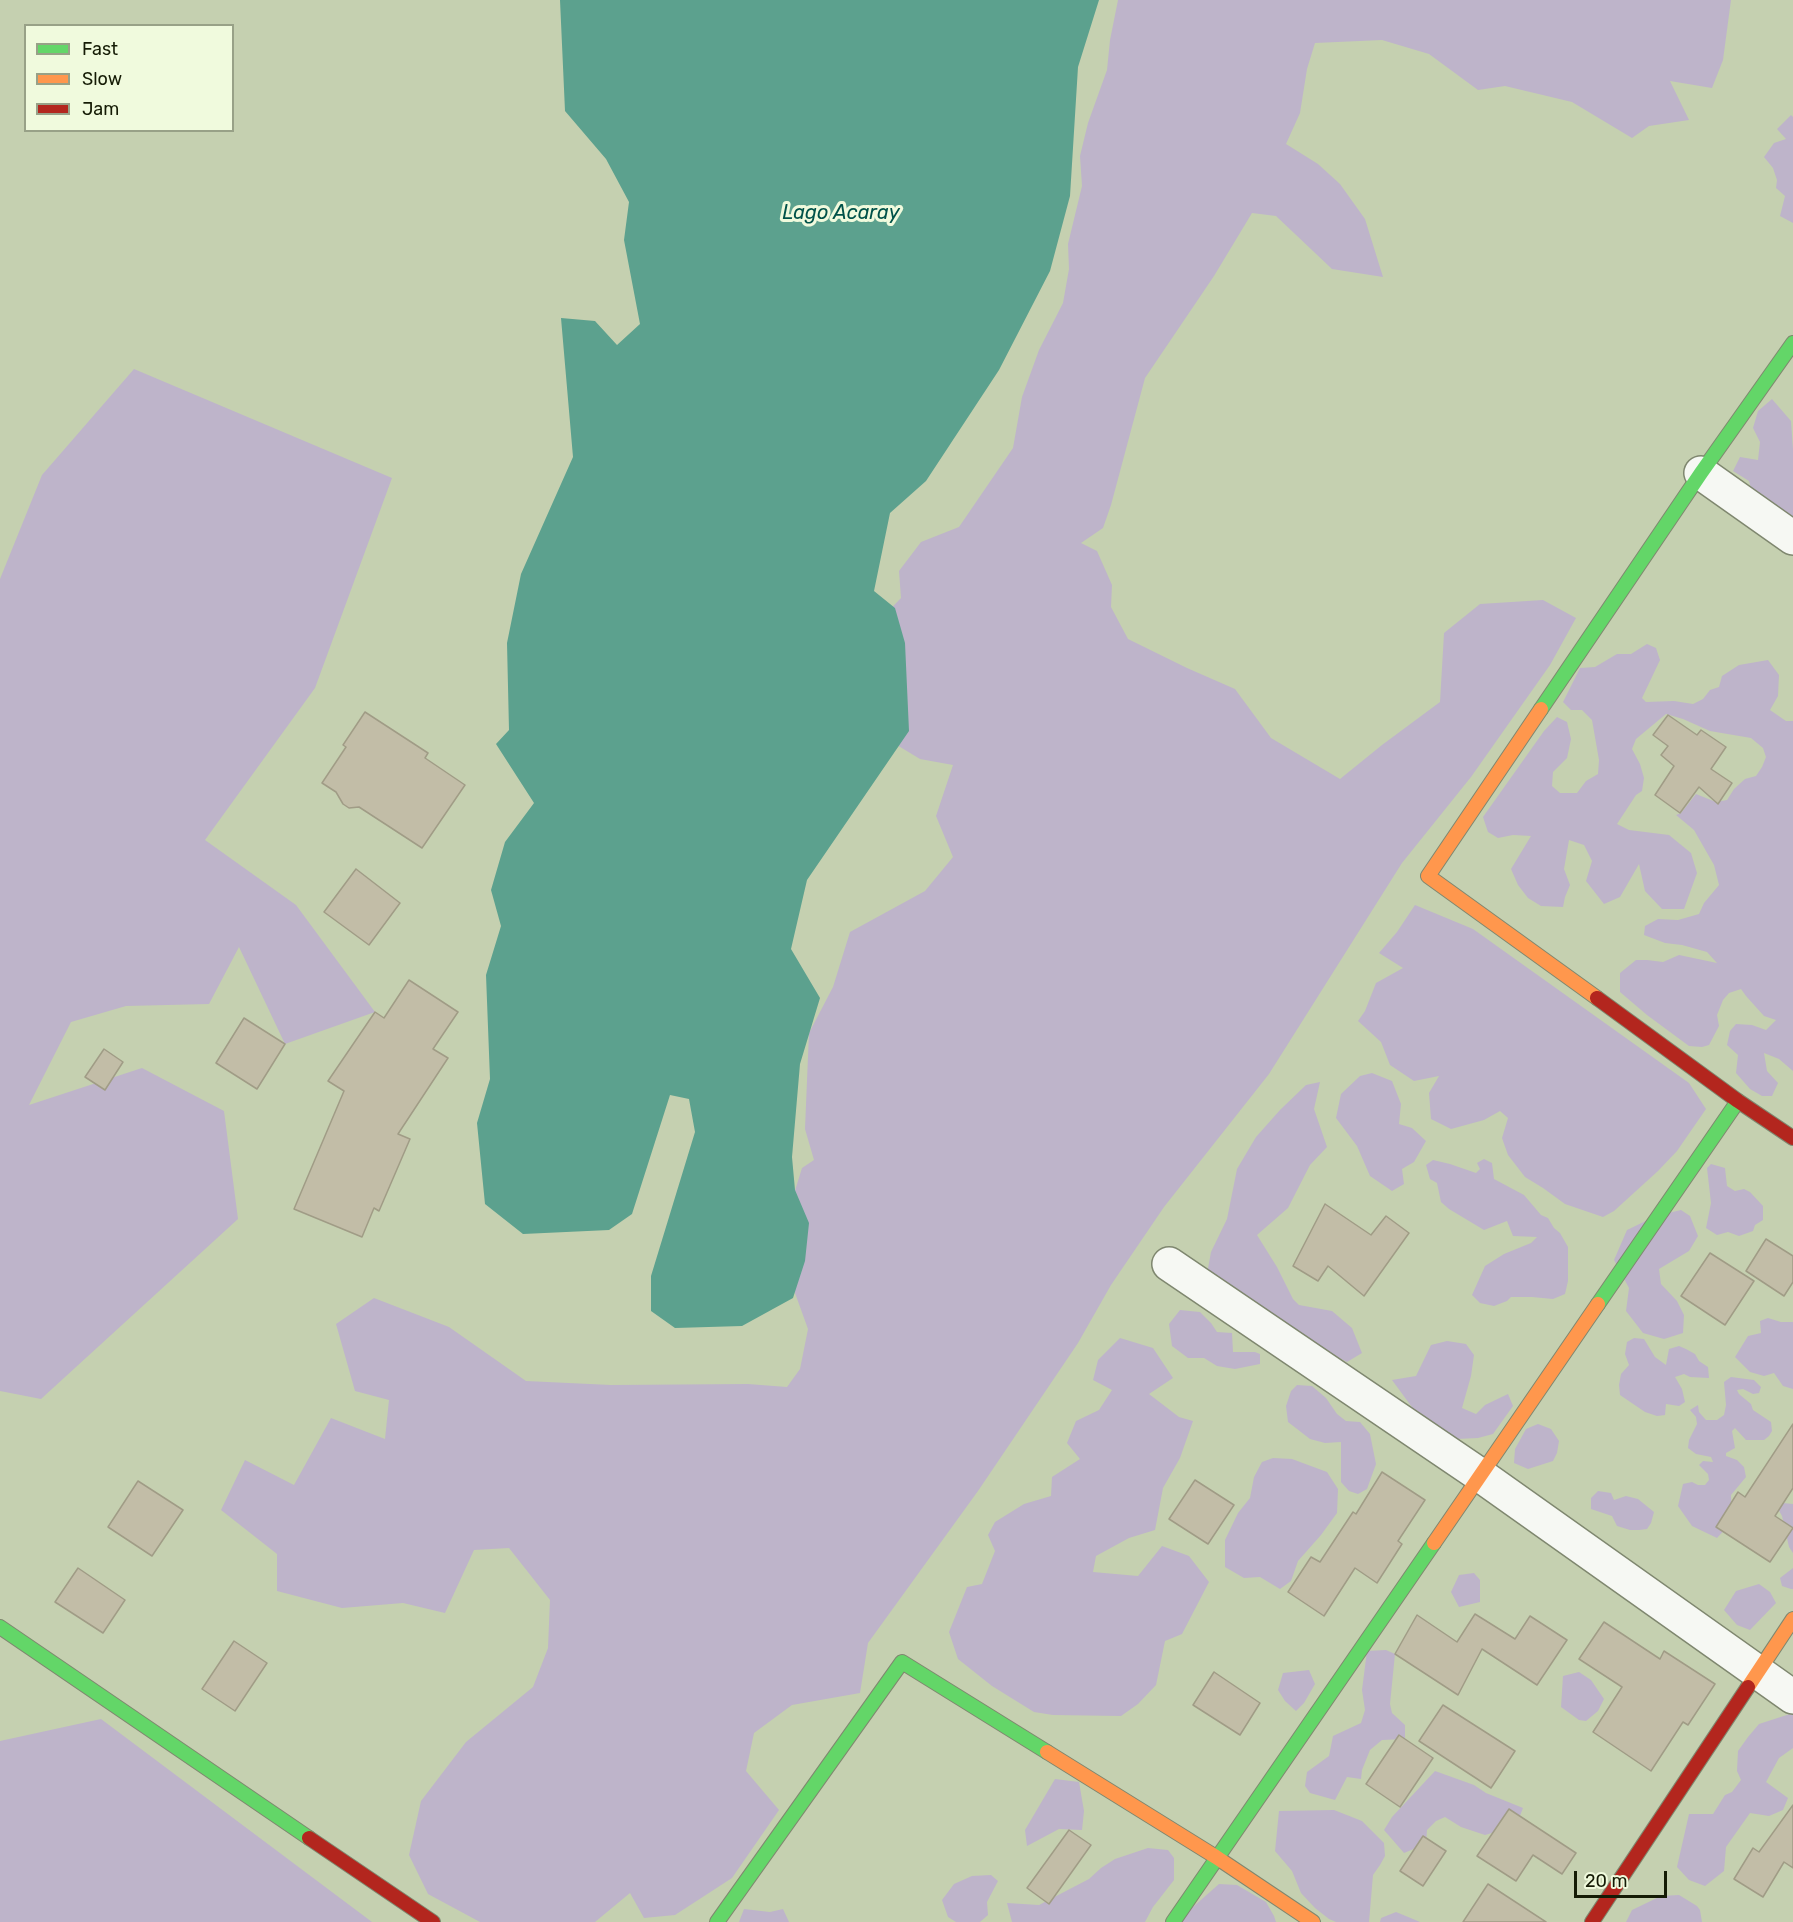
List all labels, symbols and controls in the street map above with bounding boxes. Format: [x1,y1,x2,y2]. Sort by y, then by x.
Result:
legend [24,24,234,132]
text: Fast [82,38,118,60]
text: Slow [82,68,122,90]
text: Jam [82,98,119,120]
water label: Lago Acaray [782,201,900,225]
scale bar [1577,1859,1670,1897]
text: 20 m [1585,1870,1627,1892]

